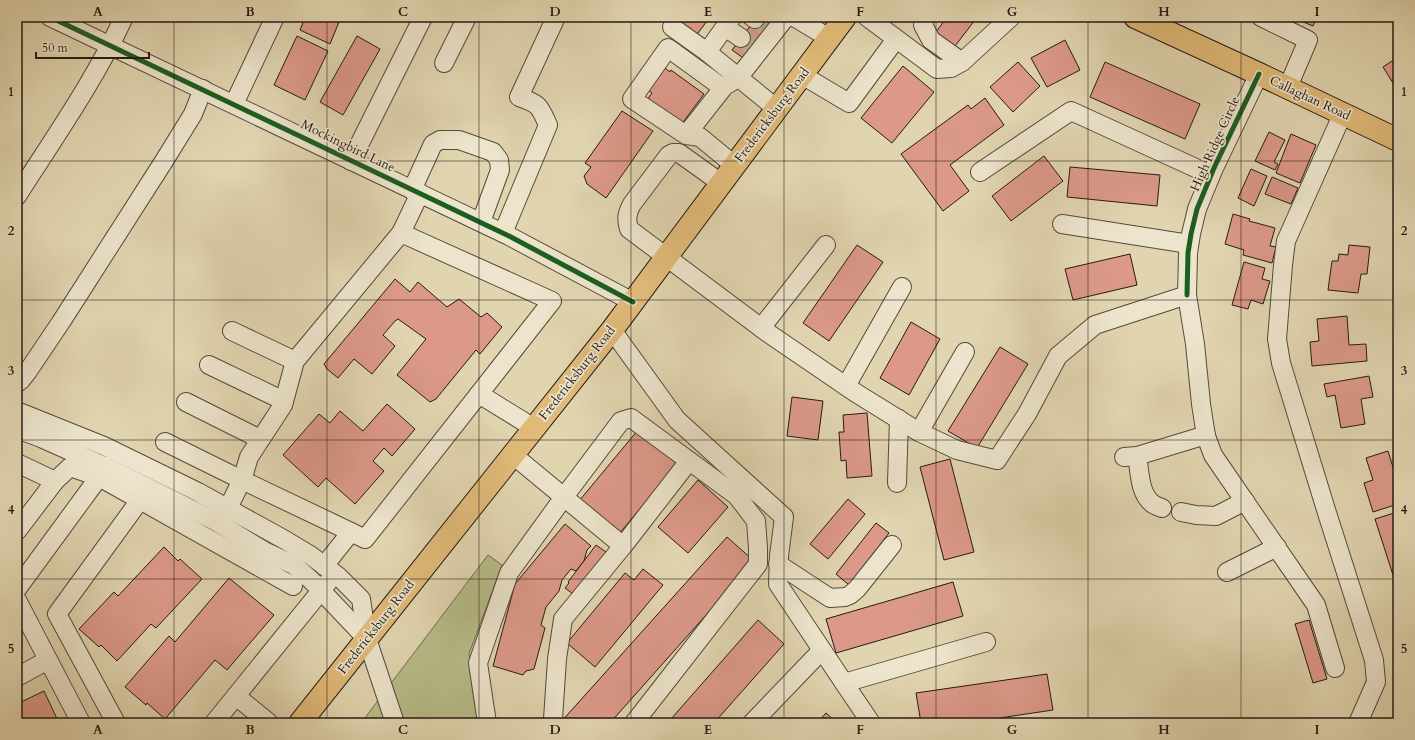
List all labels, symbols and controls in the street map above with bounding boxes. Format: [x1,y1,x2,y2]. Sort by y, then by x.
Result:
text: A [93,3,103,21]
text: B [245,3,255,21]
text: C [398,3,408,21]
text: D [549,3,561,21]
text: E [704,3,712,21]
text: F [856,3,864,21]
text: G [1007,3,1018,21]
text: H [1158,3,1170,21]
text: I [1314,3,1320,21]
scale bar [36,34,149,60]
text: 50 m [42,40,69,56]
street label: Fredericksburg Road [730,64,814,166]
street label: Callaghan Road [1267,71,1353,125]
text: 1 [8,83,14,101]
text: 1 [1401,83,1407,101]
street label: High Ridge Circle [1186,94,1244,194]
street label: Mockingbird Lane [298,115,398,177]
text: 2 [8,222,15,240]
text: 2 [1401,222,1408,240]
street label: Fredericksburg Road [535,322,619,424]
text: 3 [8,362,15,380]
text: 3 [1401,362,1408,380]
text: 4 [8,501,15,519]
text: 4 [1401,501,1408,519]
street label: Fredericksburg Road [334,576,418,678]
text: 5 [8,640,14,658]
text: 5 [1401,640,1407,658]
text: A [93,721,103,739]
text: B [245,721,255,739]
text: C [398,721,408,739]
text: D [549,721,561,739]
text: E [704,721,712,739]
text: F [856,721,864,739]
text: G [1007,721,1018,739]
text: H [1158,721,1170,739]
text: I [1314,721,1320,739]

